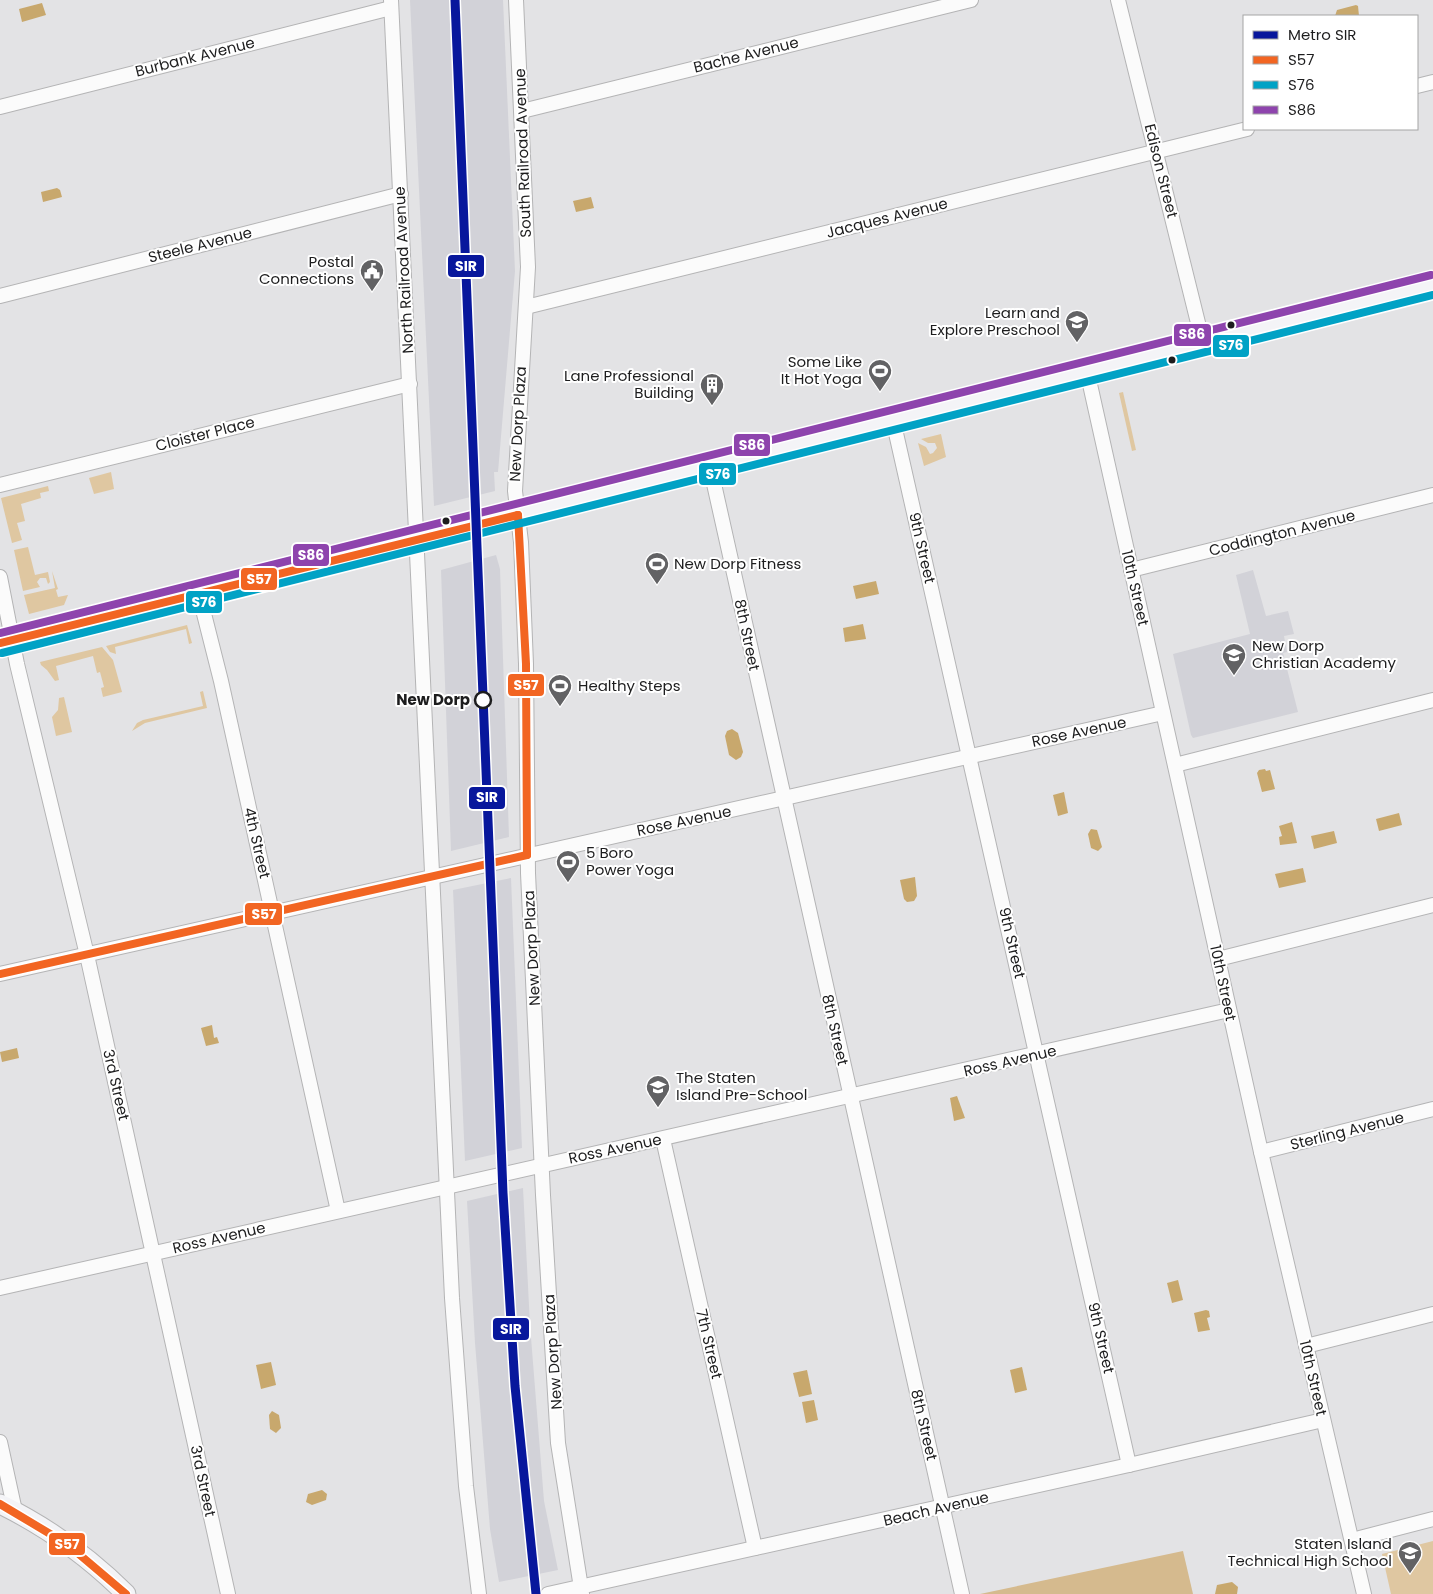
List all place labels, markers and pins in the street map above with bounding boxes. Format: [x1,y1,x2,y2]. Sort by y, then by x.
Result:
place label: Postal Connections [259,251,354,289]
public building icon: Postal Connections [359,258,385,292]
place label: Learn and Explore Preschool [930,302,1060,340]
school or university icon: Learn and Explore Preschool [1064,309,1090,343]
unlabelled marker [1226,320,1236,330]
place label: Some Like It Hot Yoga [781,351,862,389]
unlabelled marker [1167,355,1177,365]
sports icon: Some Like It Hot Yoga [867,358,893,392]
place label: Lane Professional Building [564,365,694,403]
building icon: Lane Professional Building [699,372,725,406]
unlabelled marker [441,516,451,526]
sports icon: New Dorp Fitness [644,551,670,585]
place label: New Dorp Fitness [674,553,802,574]
place label: New Dorp Christian Academy [1252,635,1396,673]
school or university icon: New Dorp Christian Academy [1221,642,1247,676]
sports icon: Healthy Steps [547,673,573,707]
place label: Healthy Steps [578,675,681,696]
place label: New Dorp [396,689,470,710]
marker: New Dorp [474,691,492,709]
place label: 5 Boro Power Yoga [586,842,674,880]
sports icon: 5 Boro Power Yoga [555,849,581,883]
place label: The Staten Island Pre-School [676,1067,807,1105]
school or university icon: The Staten Island Pre-School [645,1074,671,1108]
place label: Staten Island Technical High School [1227,1533,1392,1571]
school or university icon: Staten Island Technical High School [1397,1540,1423,1574]

